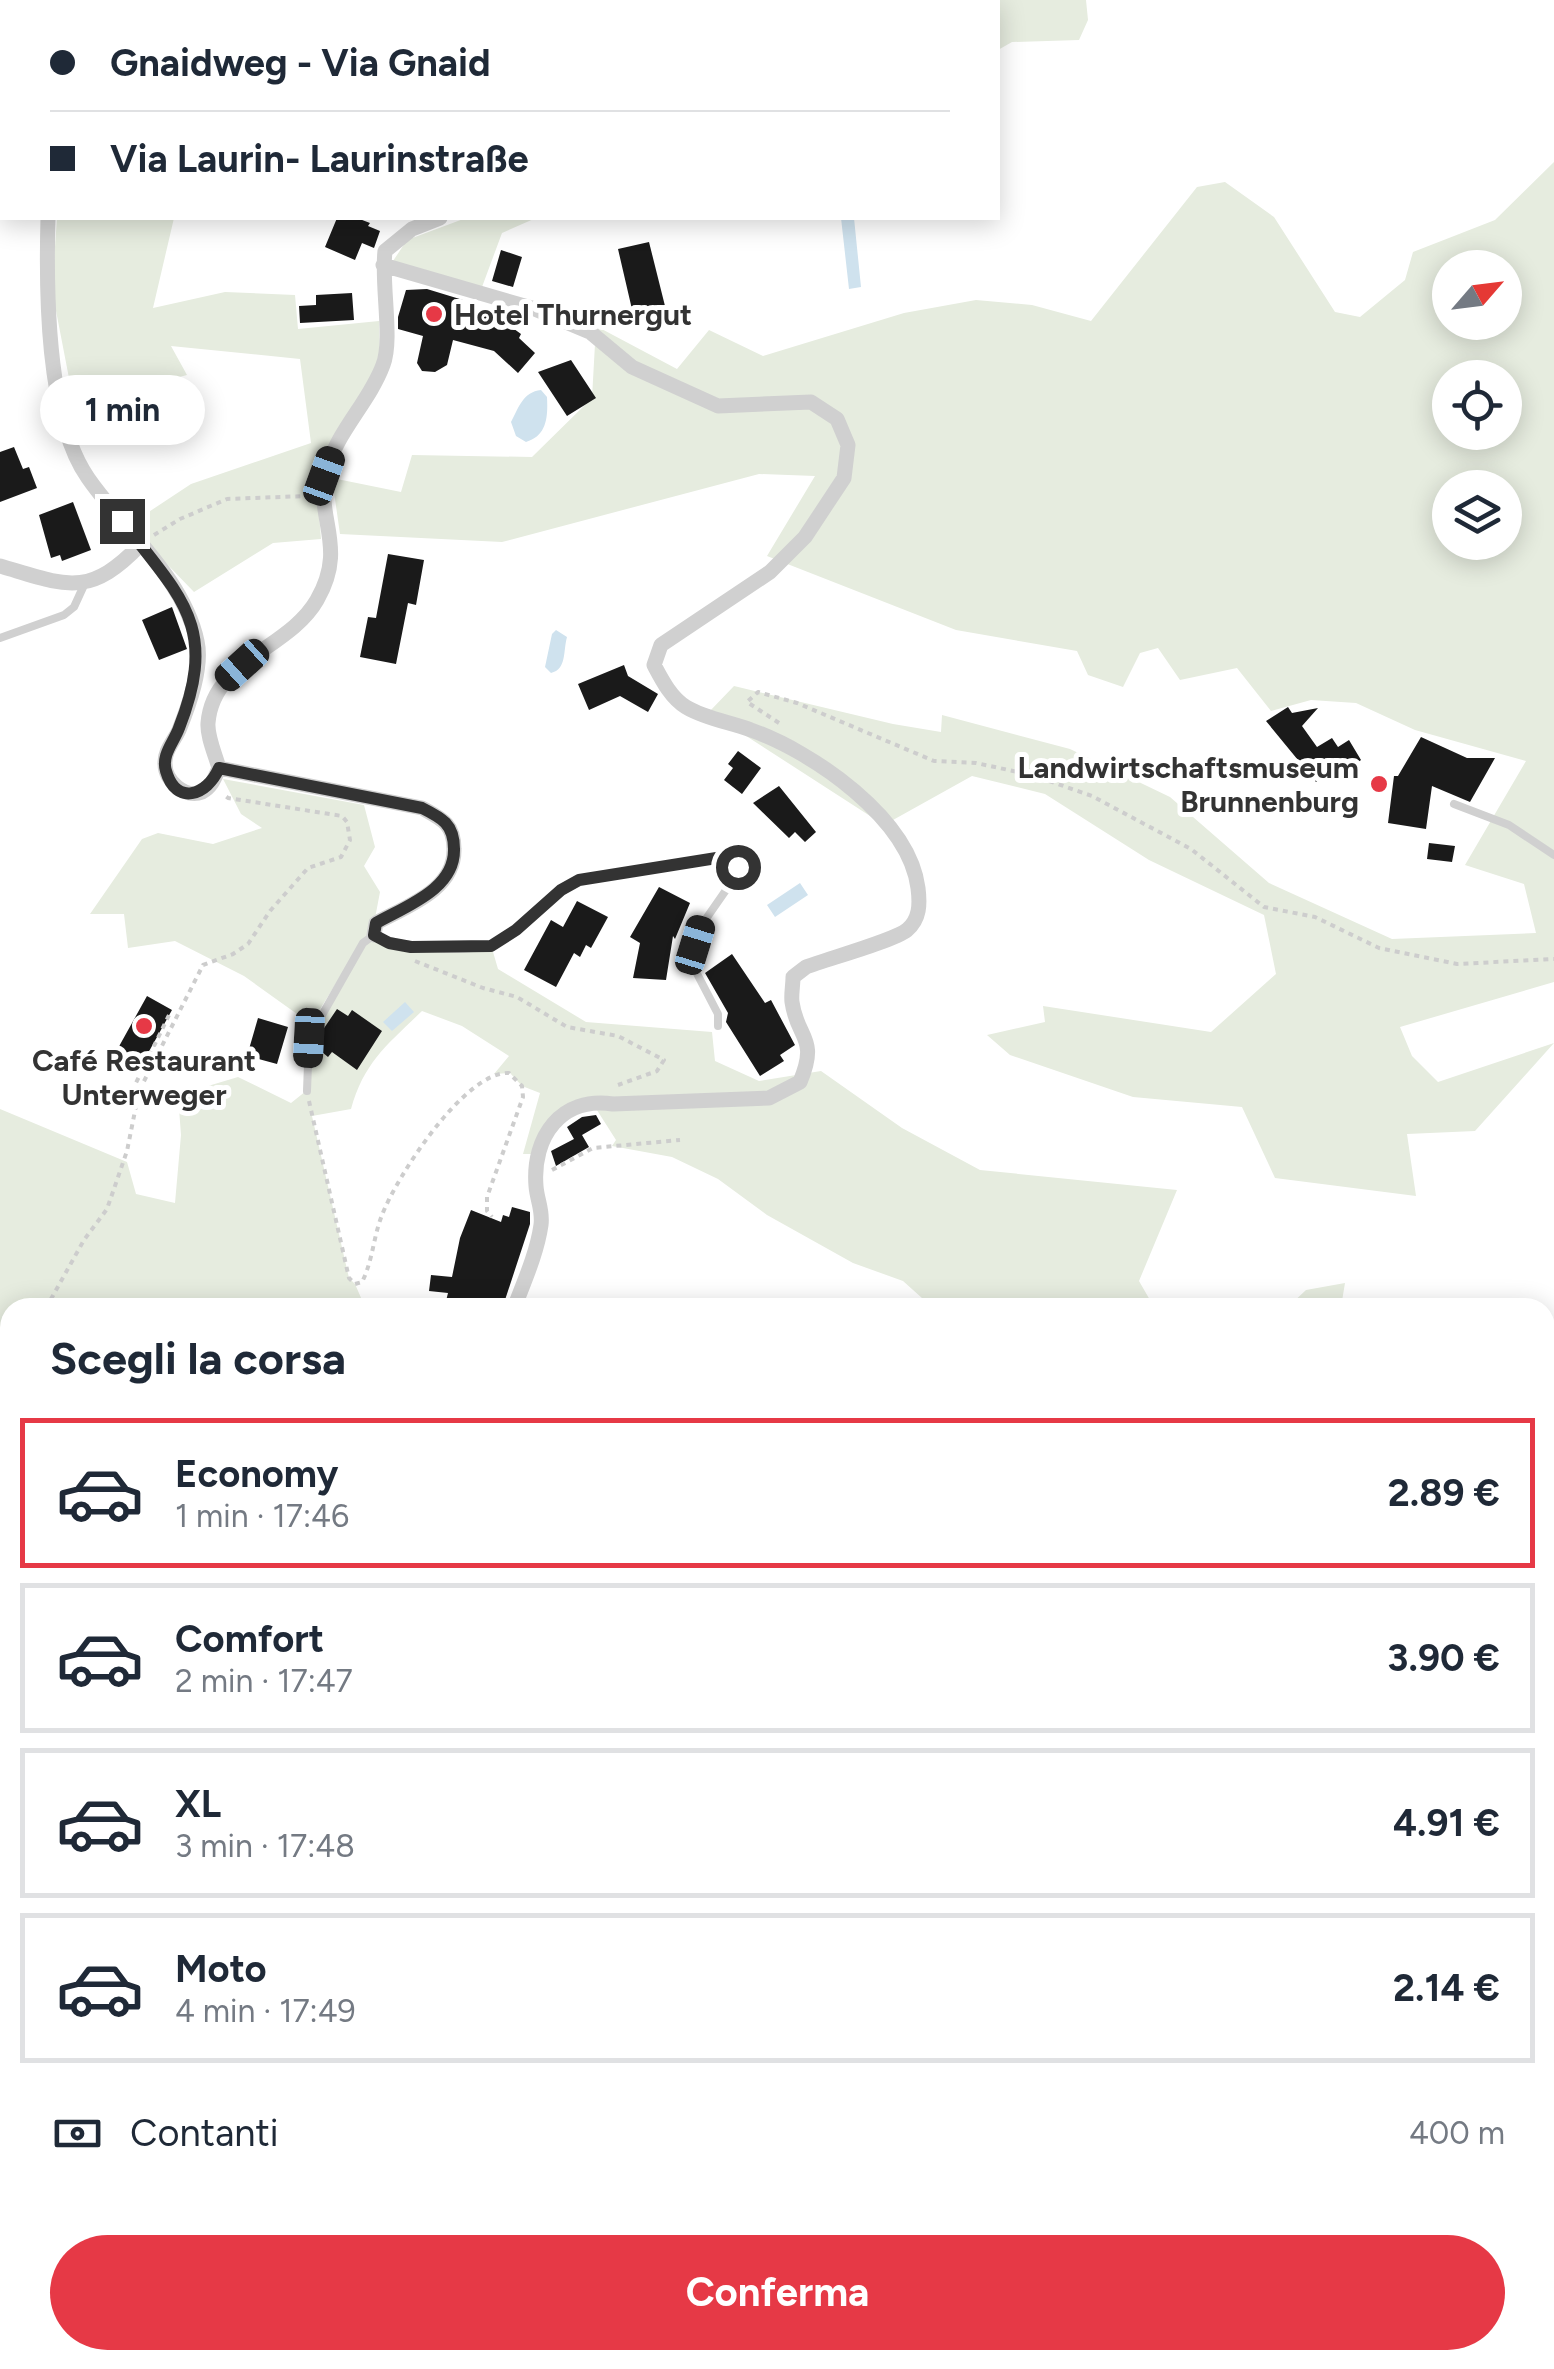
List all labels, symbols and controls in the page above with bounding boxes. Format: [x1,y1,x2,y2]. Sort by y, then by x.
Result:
text: Gnaidweg - Via Gnaid [110,40,491,86]
text: Via Laurin- Laurinstraße [110,136,529,182]
north arrow [1432,250,1522,340]
map controls [1432,250,1522,560]
place label: Hotel Thurnergut [454,296,692,333]
marker: Hotel Thurnergut [423,303,445,325]
button: locate [1432,360,1522,450]
callout: 1 min [39,376,204,446]
text: 1 min [85,391,160,429]
car [300,443,348,509]
button: layers [1432,470,1522,560]
route end [100,499,145,544]
car [210,634,274,696]
place label: Landwirtschaftsmuseum Brunnenburg [1017,749,1359,820]
marker: Landwirtschaftsmuseum Brunnenburg [1368,773,1390,795]
route start [716,845,761,890]
car [672,912,718,978]
car [292,1007,326,1069]
marker: Café Restaurant Unterweger [133,1015,155,1037]
place label: Café Restaurant Unterweger [32,1042,256,1113]
text: Scegli la corsa [50,1331,346,1385]
icon: car [55,1448,145,1538]
text: Economy [175,1451,338,1497]
text: 2.89 € [1388,1470,1500,1516]
text: 1 min · 17:46 [175,1497,349,1535]
icon: car [55,1613,145,1703]
text: Comfort [175,1616,324,1662]
text: 3.90 € [1387,1635,1500,1681]
text: 2 min · 17:47 [175,1662,353,1700]
icon: car [55,1778,145,1868]
text: XL [175,1781,221,1827]
text: 4.91 € [1393,1800,1500,1846]
text: 3 min · 17:48 [175,1827,355,1865]
icon: car [55,1943,145,2033]
text: Moto [175,1946,267,1992]
text: 2.14 € [1393,1965,1500,2011]
text: 4 min · 17:49 [175,1992,356,2030]
icon: cash [50,2106,105,2161]
text: Contanti [130,2110,279,2156]
text: 400 m [1409,2114,1505,2152]
button: Conferma [50,2235,1505,2350]

